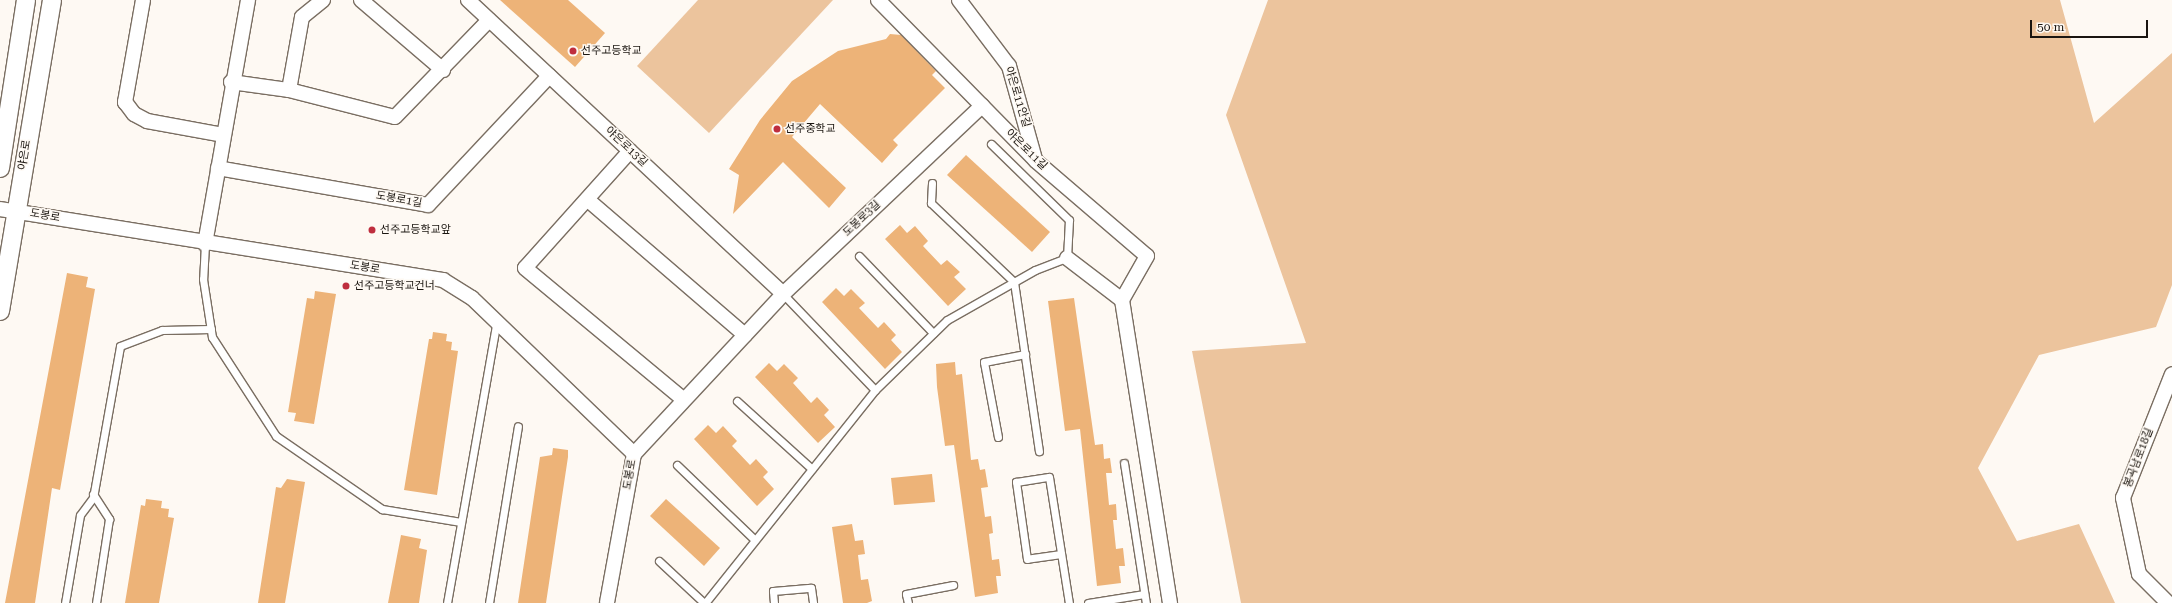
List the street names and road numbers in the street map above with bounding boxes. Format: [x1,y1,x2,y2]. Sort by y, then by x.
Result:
street label: 야은로11안길 [1001,65,1033,129]
street label: 야은로13길 [602,124,650,170]
street label: 야은로11길 [1002,127,1050,173]
street label: 야은로 [16,139,34,171]
street label: 도봉로1길 [375,189,423,211]
street label: 도봉로3길 [840,198,884,240]
street label: 도봉로 [29,207,61,225]
street label: 도봉로 [349,259,381,277]
street label: 봉곡남로18길 [2122,426,2156,490]
street label: 도봉로 [621,459,639,491]

